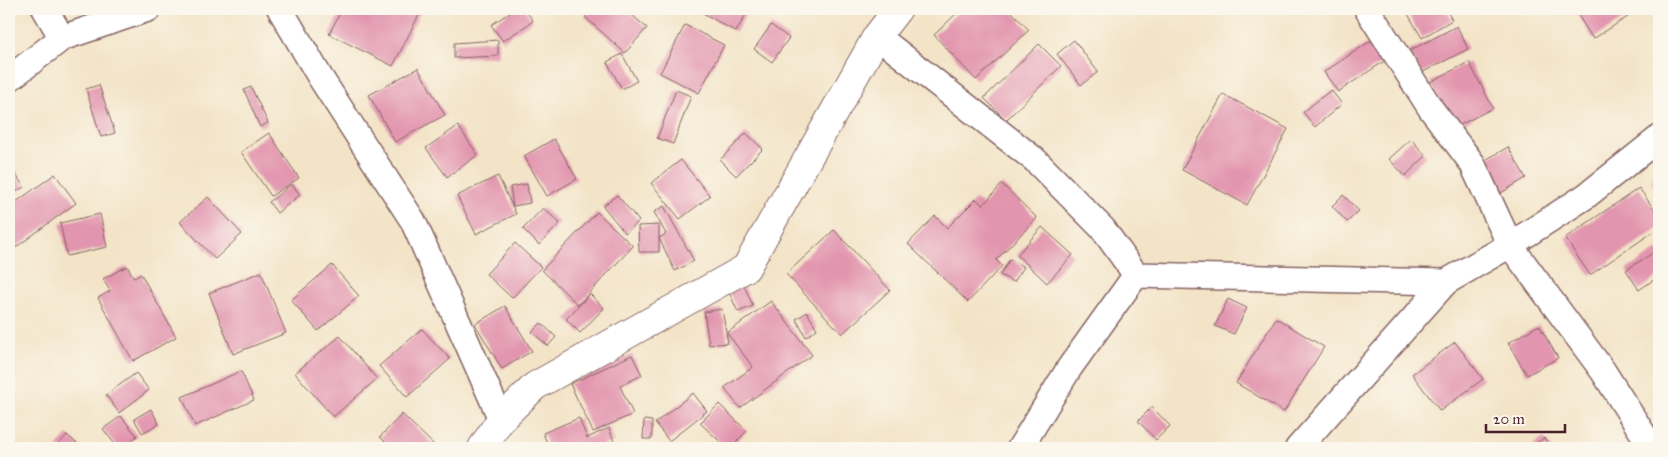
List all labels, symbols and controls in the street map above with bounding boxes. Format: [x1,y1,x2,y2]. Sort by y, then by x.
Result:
scale bar [1486,402,1564,434]
text: 20 m [1493,410,1525,428]

